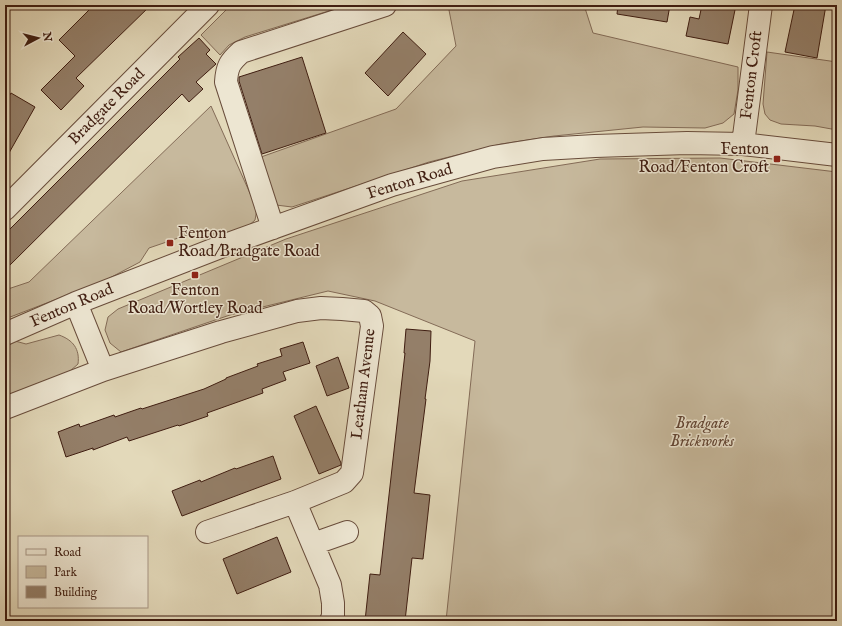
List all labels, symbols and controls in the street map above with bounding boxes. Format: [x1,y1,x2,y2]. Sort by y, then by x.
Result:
north arrow [18,18,58,58]
street label: Fenton Croft [737,29,767,120]
text: N [39,30,55,43]
street label: Bradgate Road [65,64,150,149]
place label: Fenton Road/Fenton Croft [638,140,770,178]
marker: Fenton Road/Fenton Croft [772,154,782,164]
street label: Fenton Road [365,159,455,204]
place label: Fenton Road/Bradgate Road [178,224,320,262]
marker: Fenton Road/Bradgate Road [165,238,175,248]
marker: Fenton Road/Wortley Road [190,270,200,280]
street label: Fenton Road [28,279,117,332]
place label: Fenton Road/Wortley Road [127,281,263,319]
street label: Leatham Avenue [347,327,381,441]
park label: Bradgate Brickworks [670,414,735,452]
legend [18,536,148,608]
text: Road [54,545,82,560]
text: Park [54,565,77,580]
text: Building [54,585,98,600]

